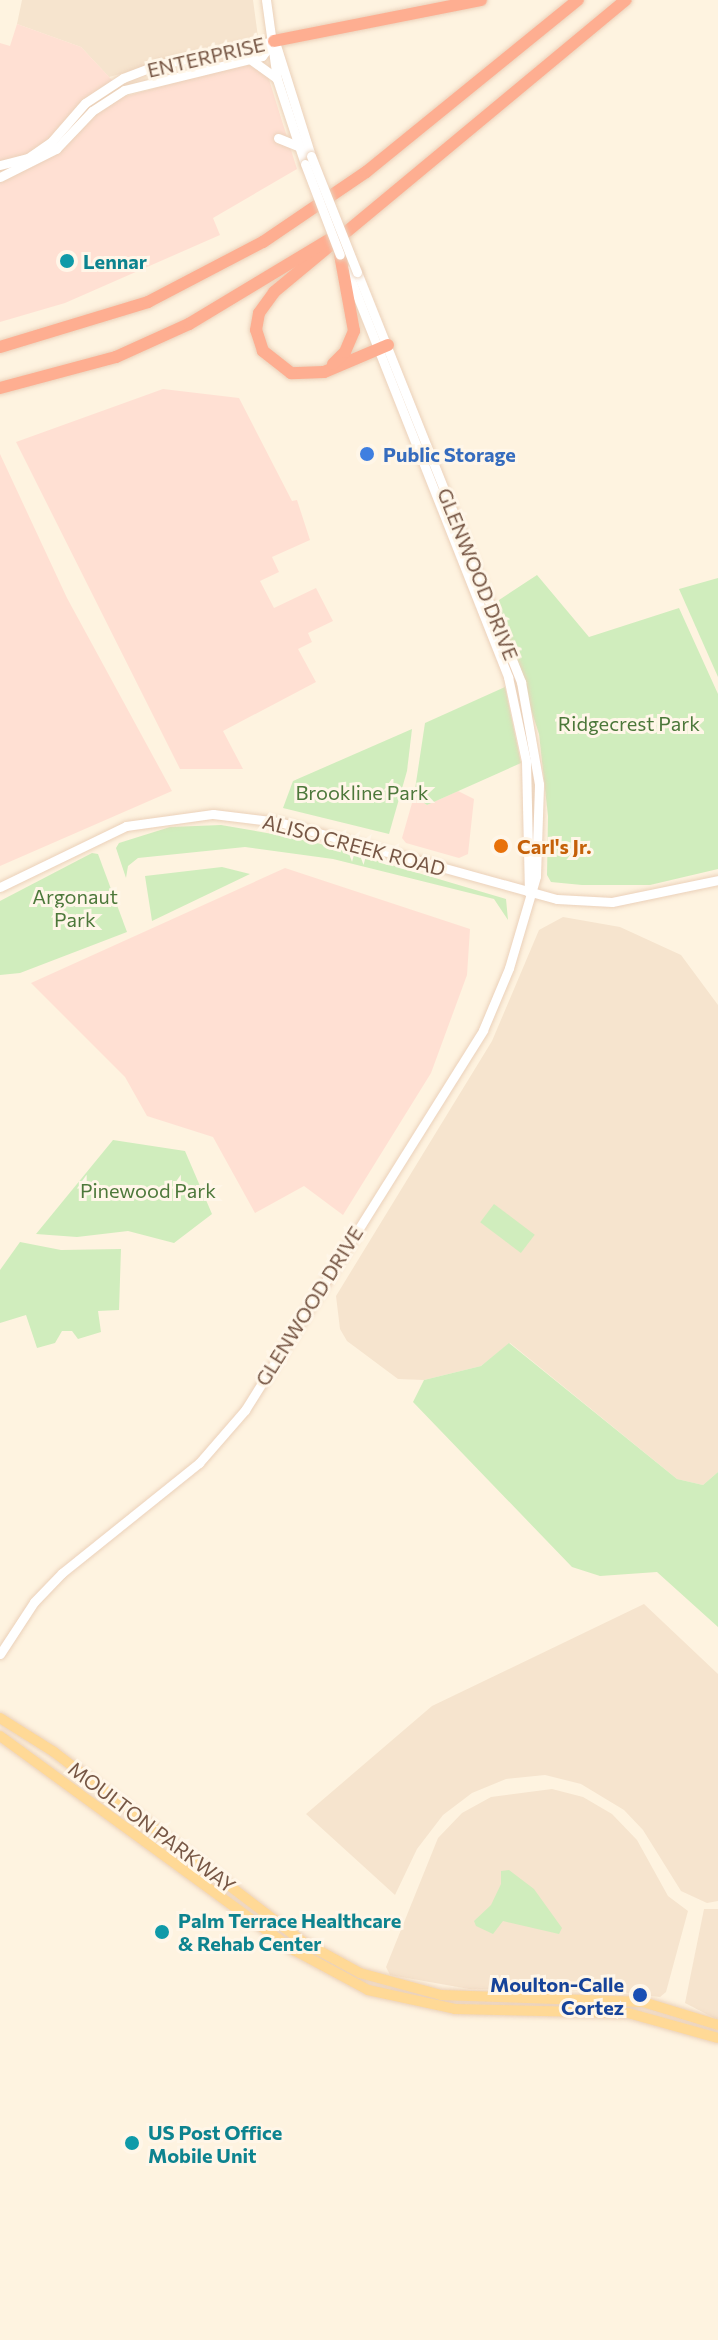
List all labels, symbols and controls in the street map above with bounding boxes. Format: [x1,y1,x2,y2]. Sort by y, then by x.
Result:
street label: ENTERPRISE [145,32,267,82]
place label: Lennar [83,249,147,273]
marker: Lennar [58,252,76,270]
place label: Public Storage [383,442,516,466]
marker: Public Storage [358,445,376,463]
street label: GLENWOOD DRIVE [432,484,524,664]
park label: Ridgecrest Park [558,711,700,735]
park label: Brookline Park [295,780,429,804]
street label: ALISO CREEK ROAD [260,809,448,881]
place label: Carl's Jr. [517,834,591,858]
marker: Carl's Jr. [492,837,510,855]
park label: Argonaut Park [32,885,118,932]
park label: Pinewood Park [80,1178,216,1202]
street label: GLENWOOD DRIVE [250,1222,368,1390]
street label: MOULTON PARKWAY [64,1756,240,1898]
place label: Palm Terrace Healthcare & Rehab Center [178,1908,401,1955]
marker: Palm Terrace Healthcare & Rehab Center [153,1923,171,1941]
place label: Moulton-Calle Cortez [490,1972,624,2019]
marker: Moulton-Calle Cortez [631,1986,649,2004]
place label: US Post Office Mobile Unit [148,2120,282,2167]
marker: US Post Office Mobile Unit [123,2134,141,2152]

